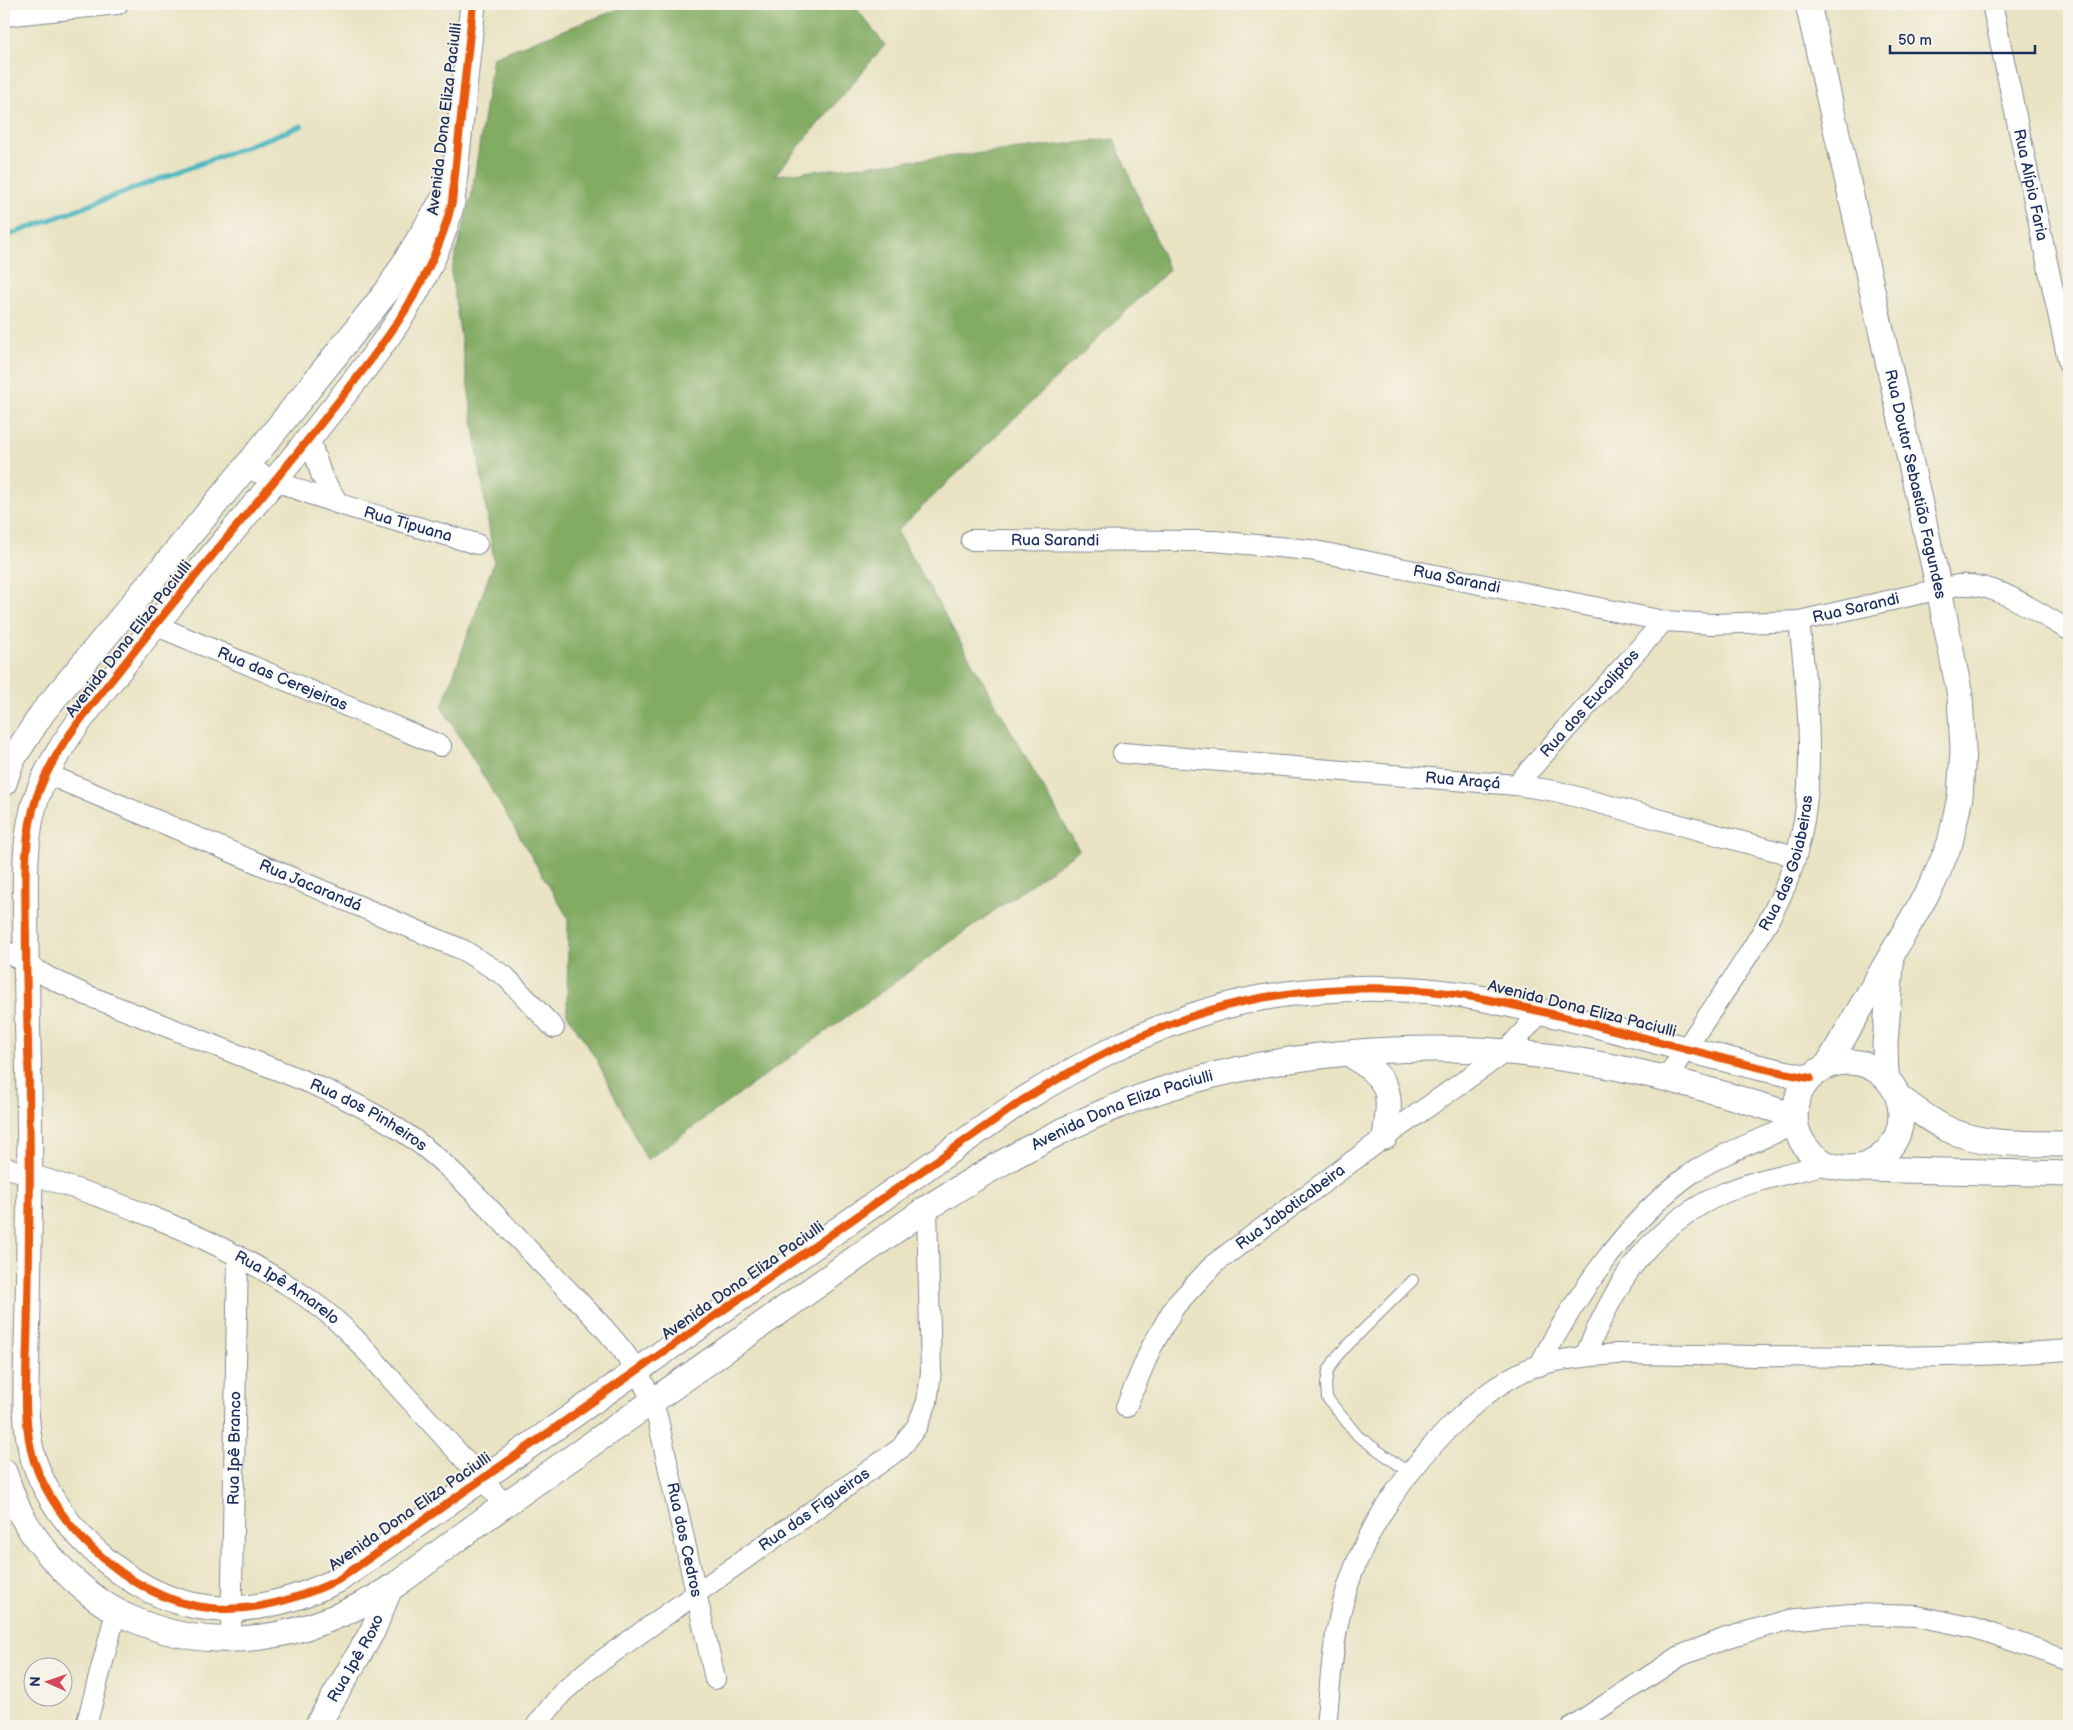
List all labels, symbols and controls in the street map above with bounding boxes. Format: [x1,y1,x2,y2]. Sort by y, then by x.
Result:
street label: Avenida Dona Eliza Paciulli [424,22,466,216]
scale bar [1890,22,2036,54]
text: 50 m [1898,31,1932,50]
street label: Rua Alípio Faria [2009,127,2052,243]
street label: Rua Doutor Sebastião Fagundes [1881,368,1950,601]
street label: Rua Tipuana [361,503,454,546]
street label: Rua Sarandi [1011,531,1099,550]
street label: Avenida Dona Eliza Paciulli [62,557,196,721]
street label: Rua Sarandi [1411,561,1502,597]
street label: Rua Sarandi [1811,589,1901,627]
street label: Rua das Cerejeiras [214,643,350,715]
street label: Rua dos Eucaliptos [1536,645,1643,761]
street label: Rua Araçá [1424,768,1501,793]
street label: Rua das Goiabeiras [1755,794,1817,935]
street label: Rua Jacarandá [256,855,364,915]
street label: Avenida Dona Eliza Paciulli [1486,976,1678,1042]
street label: Avenida Dona Eliza Paciulli [1028,1066,1215,1154]
street label: Rua dos Pinheiros [307,1075,431,1155]
street label: Rua Jaboticabeira [1232,1161,1349,1254]
street label: Avenida Dona Eliza Paciulli [658,1218,828,1344]
street label: Rua Ipê Amarelo [231,1247,343,1329]
street label: Rua Ipê Branco [224,1391,245,1505]
street label: Avenida Dona Eliza Paciulli [325,1449,495,1575]
street label: Rua das Figueiras [755,1464,873,1555]
street label: Rua dos Cedros [663,1481,706,1599]
street label: Rua Ipê Roxo [323,1612,388,1706]
north arrow [22,1658,72,1708]
text: N [27,1676,44,1687]

